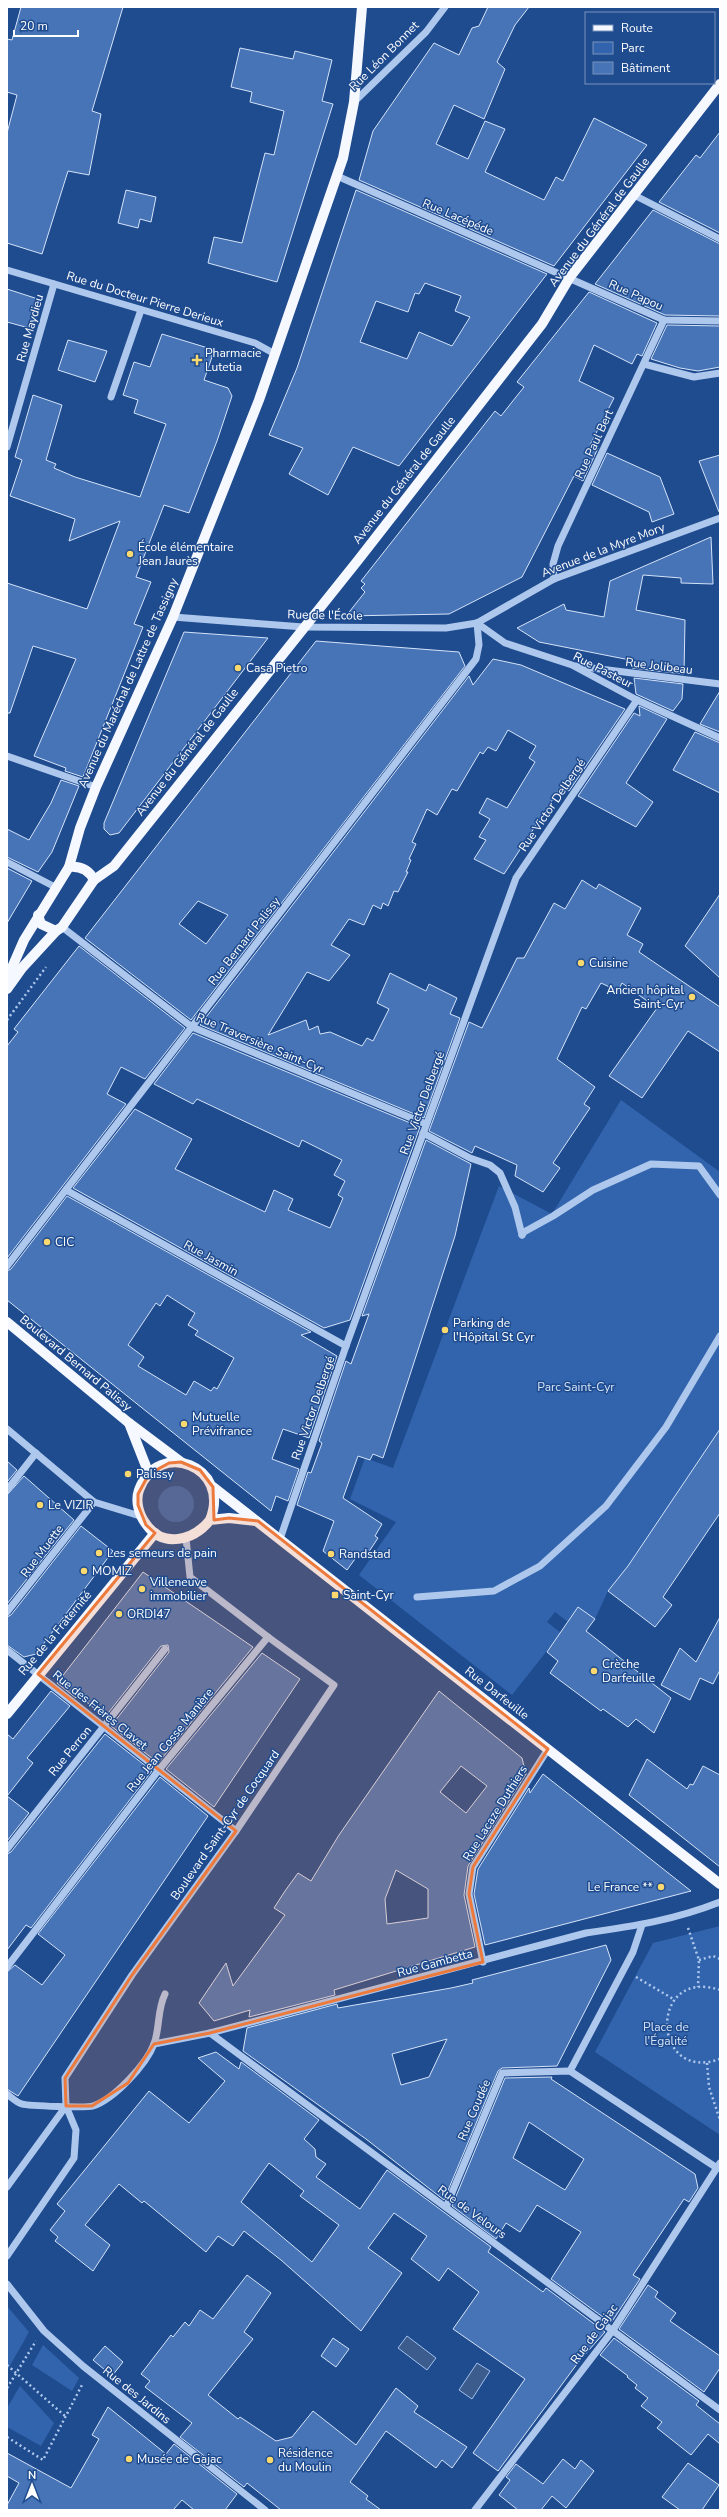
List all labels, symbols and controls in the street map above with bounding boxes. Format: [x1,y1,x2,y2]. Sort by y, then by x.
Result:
scale bar [14,12,78,38]
legend [585,12,715,84]
street label: Rue Léon Bonnet [346,17,423,94]
text: 20 m [20,18,48,34]
text: Route [621,20,653,36]
text: Parc [621,40,645,56]
text: Bâtiment [621,60,671,76]
street label: Avenue du Général de Gaulle [545,154,653,290]
street label: Rue Lacépéde [420,195,496,239]
street label: Rue du Docteur Pierre Derieux [65,267,226,331]
street label: Rue Papou [606,276,666,314]
street label: Rue Maydieu [13,292,47,364]
place label: Pharmacie Lutetia [205,345,261,375]
marker: Pharmacie Lutetia [192,355,202,365]
street label: Rue Paul Bert [571,406,617,481]
street label: Avenue du Général de Gaulle [349,413,459,547]
street label: Avenue de la Myre Mory [539,519,668,581]
place label: École élémentaire Jean Jaurès [137,539,234,569]
marker: École élémentaire Jean Jaurès [125,549,135,559]
street label: Avenue du Maréchal de Lattre de Tassigny [74,575,182,790]
street label: Rue de l'École [287,606,363,624]
street label: Rue Pasteur [570,648,636,692]
street label: Rue Jolibeau [624,654,694,678]
place label: Casa Pietro [246,660,308,676]
marker: Casa Pietro [233,663,243,673]
street label: Avenue du Général de Gaulle [132,685,242,819]
street label: Rue Victor Delbergé [515,755,589,855]
street label: Rue Bernard Palissy [204,893,284,989]
place label: Cuisine [589,955,628,971]
marker: Cuisine [576,958,586,968]
place label: Ancien hôpital Saint-Cyr [606,982,685,1012]
marker: Ancien hôpital Saint-Cyr [687,992,697,1002]
street label: Rue Traversière Saint-Cyr [194,1009,327,1077]
street label: Rue Victor Delbergé [396,1049,448,1157]
place label: CIC [55,1234,74,1250]
street label: Rue Jasmin [181,1236,241,1280]
marker: CIC [42,1237,52,1247]
street label: Boulevard Bernard Palissy [17,1311,136,1415]
place label: Parking de l'Hôpital St Cyr [453,1315,535,1345]
marker: Parking de l'Hôpital St Cyr [440,1325,450,1335]
street label: Rue Victor Delbergé [288,1354,338,1462]
park label: Parc Saint-Cyr [537,1379,615,1395]
place label: Mutuelle Prévifrance [192,1409,252,1439]
marker: Mutuelle Prévifrance [179,1419,189,1429]
place label: Palissy [136,1466,174,1482]
marker: Palissy [123,1469,133,1479]
place label: Le VIZIR [48,1497,93,1513]
marker: Le VIZIR [35,1500,45,1510]
street label: Rue Muette [17,1521,67,1581]
place label: Les semeurs de pain [107,1545,217,1561]
place label: Randstad [339,1546,390,1562]
marker: Les semeurs de pain [94,1548,104,1558]
marker: Randstad [326,1549,336,1559]
place label: MOMIZ [92,1563,132,1579]
marker: MOMIZ [79,1566,89,1576]
place label: Villeneuve immobilier [149,1574,208,1604]
marker: Villeneuve immobilier [137,1584,147,1594]
street label: Rue de la Fraternité [15,1587,95,1679]
place label: Saint-Cyr [343,1587,394,1603]
marker: Saint-Cyr [330,1590,340,1600]
place label: ORDI47 [127,1606,171,1622]
marker: ORDI47 [114,1609,124,1619]
place label: Crèche Darfeuille [602,1656,655,1686]
street label: Rue Darfeuille [462,1663,532,1723]
marker: Crèche Darfeuille [589,1666,599,1676]
street label: Rue des Frères Clavet [49,1667,151,1754]
street label: Rue Jean Cosse Manière [123,1685,217,1795]
street label: Rue Perron [45,1723,95,1779]
street label: Boulevard Saint-Cyr de Cocquard [167,1747,283,1903]
street label: Rue Lacaze Duthiers [459,1762,531,1864]
place label: Le France ** [588,1879,653,1895]
marker: Le France ** [656,1882,666,1892]
street label: Rue Gambetta [395,1945,475,1981]
park label: Place de l'Égalité [643,2019,689,2049]
street label: Rue Coudée [454,2077,494,2143]
street label: Rue de Velours [434,2182,510,2243]
street label: Rue de Gajac [567,2300,621,2367]
street label: Rue des Jardins [100,2363,175,2428]
place label: Résidence du Moulin [278,2445,333,2475]
place label: Musée de Gajac [137,2451,222,2467]
marker: Musée de Gajac [124,2454,134,2464]
marker: Résidence du Moulin [265,2455,275,2465]
north arrow [12,2465,52,2505]
text: N [28,2468,36,2483]

